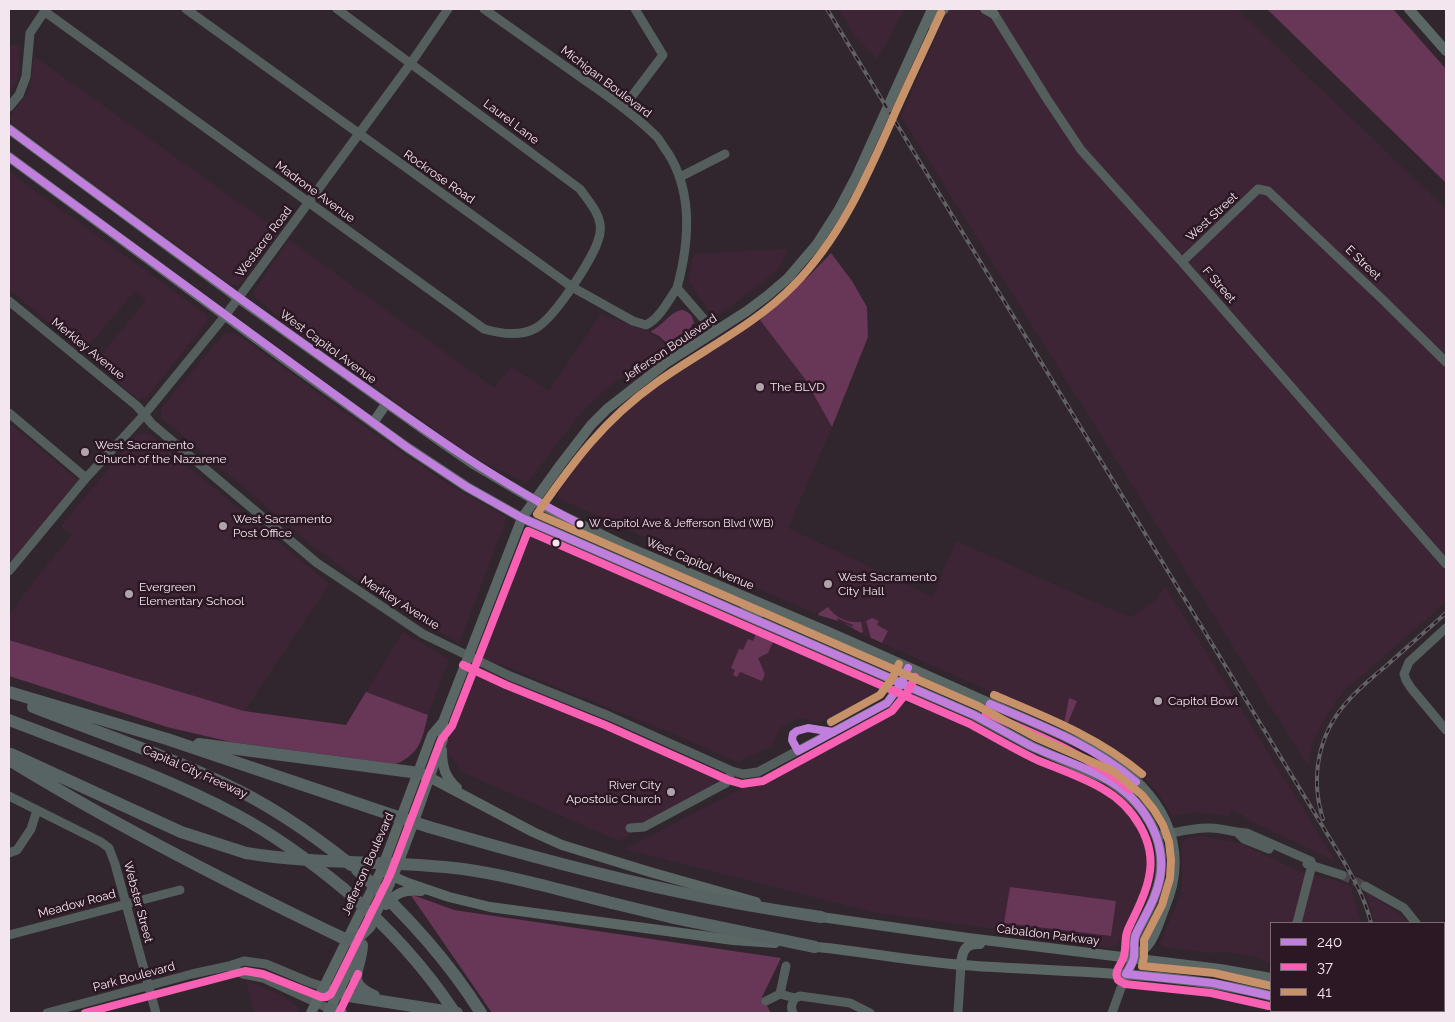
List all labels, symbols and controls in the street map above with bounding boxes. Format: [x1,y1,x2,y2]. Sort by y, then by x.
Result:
street label: Michigan Boulevard [558,43,654,121]
street label: Laurel Lane [480,97,542,147]
street label: Rockrose Road [401,147,477,207]
street label: Madrone Avenue [272,158,358,226]
street label: West Street [1183,190,1241,244]
street label: Westacre Road [233,204,295,280]
street label: E Street [1342,243,1384,283]
street label: F Street [1199,264,1239,306]
street label: West Capitol Avenue [277,307,379,387]
street label: Jefferson Boulevard [620,311,720,385]
street label: Merkley Avenue [49,315,127,383]
place label: The BLVD [770,380,825,394]
marker: The BLVD [754,381,766,393]
place label: West Sacramento Church of the Nazarene [95,438,226,466]
marker: West Sacramento Church of the Nazarene [79,446,91,458]
place label: West Sacramento Post Office [233,512,332,540]
place label: W Capitol Ave & Jefferson Blvd (WB) [589,517,773,531]
marker: W Capitol Ave & Jefferson Blvd (WB) [575,519,585,529]
marker: West Sacramento Post Office [217,520,229,532]
street label: West Capitol Avenue [644,535,756,593]
unlabelled marker [551,538,561,548]
place label: West Sacramento City Hall [838,570,937,598]
street label: Merkley Avenue [358,573,442,633]
marker: West Sacramento City Hall [822,578,834,590]
place label: Evergreen Elementary School [139,580,244,608]
marker: Evergreen Elementary School [123,588,135,600]
place label: Capitol Bowl [1168,694,1238,708]
marker: Capitol Bowl [1152,695,1164,707]
street label: Capital City Freeway [140,742,250,802]
place label: River City Apostolic Church [566,778,661,806]
marker: River City Apostolic Church [665,786,677,798]
street label: Jefferson Boulevard [339,811,397,917]
street label: Webster Street [120,860,156,944]
street label: Meadow Road [37,887,117,921]
street label: Cabaldon Parkway [996,922,1100,948]
legend [1270,922,1445,1012]
text: 240 [1317,933,1342,951]
text: 37 [1317,958,1333,976]
street label: Park Boulevard [91,959,177,995]
text: 41 [1317,983,1332,1001]

